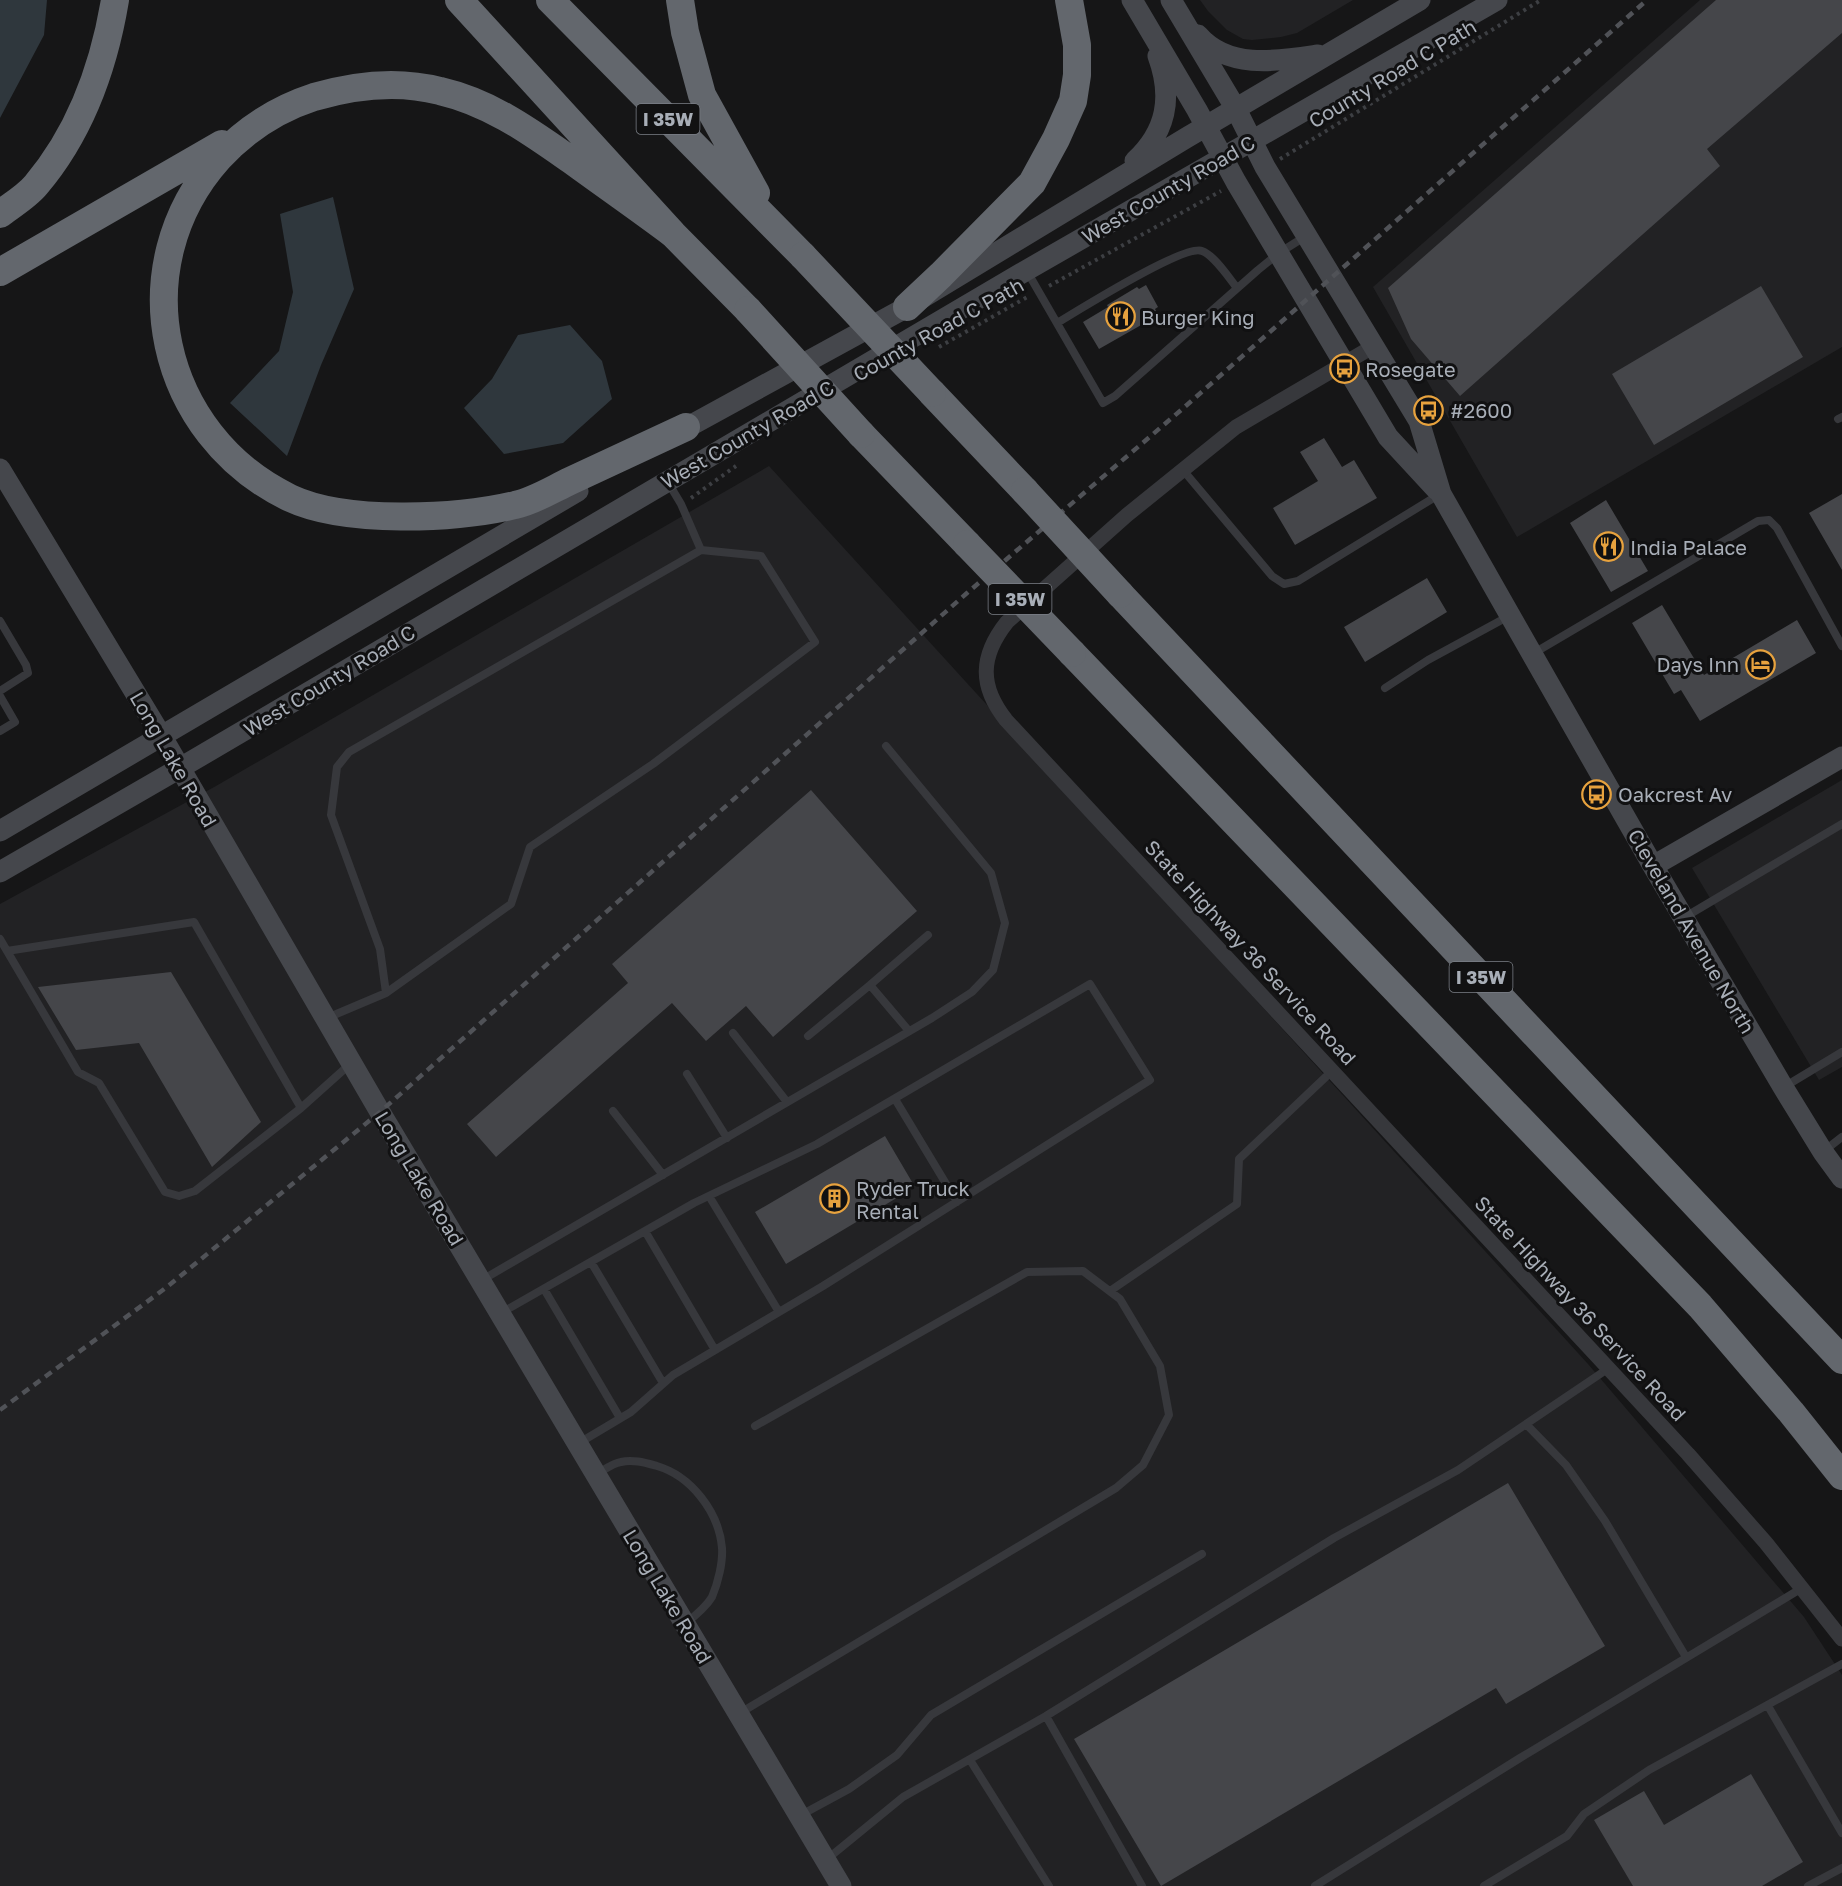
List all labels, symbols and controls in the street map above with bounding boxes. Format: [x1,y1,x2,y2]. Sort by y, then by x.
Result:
street label: County Road C Path [1304,13,1480,133]
road number: I 35W [636,104,700,134]
street label: West County Road C [1077,130,1259,248]
street label: County Road C Path [849,272,1027,386]
restaurant icon: Burger King [1104,301,1136,333]
place label: Burger King [1141,305,1255,329]
bus stop icon: Rosegate [1328,353,1360,385]
place label: Rosegate [1365,357,1456,381]
street label: West County Road C [656,375,838,493]
bus stop icon: #2600 [1413,394,1445,426]
place label: #2600 [1450,398,1512,422]
restaurant icon: India Palace [1593,531,1625,563]
place label: India Palace [1630,535,1747,559]
road number: I 35W [988,584,1052,614]
street label: West County Road C [239,619,419,741]
hotel icon: Days Inn [1744,648,1776,680]
place label: Days Inn [1656,652,1739,676]
street label: Long Lake Road [126,687,222,831]
bus stop icon: Oakcrest Av [1581,778,1613,810]
place label: Oakcrest Av [1618,782,1732,806]
street label: Cleveland Avenue North [1624,825,1760,1037]
street label: State Highway 36 Service Road [1140,835,1362,1069]
road number: I 35W [1450,962,1512,992]
street label: Long Lake Road [371,1107,469,1249]
place label: Ryder Truck Rental [856,1176,970,1223]
building icon: Ryder Truck Rental [819,1183,851,1215]
street label: State Highway 36 Service Road [1470,1191,1692,1425]
street label: Long Lake Road [619,1525,717,1667]

